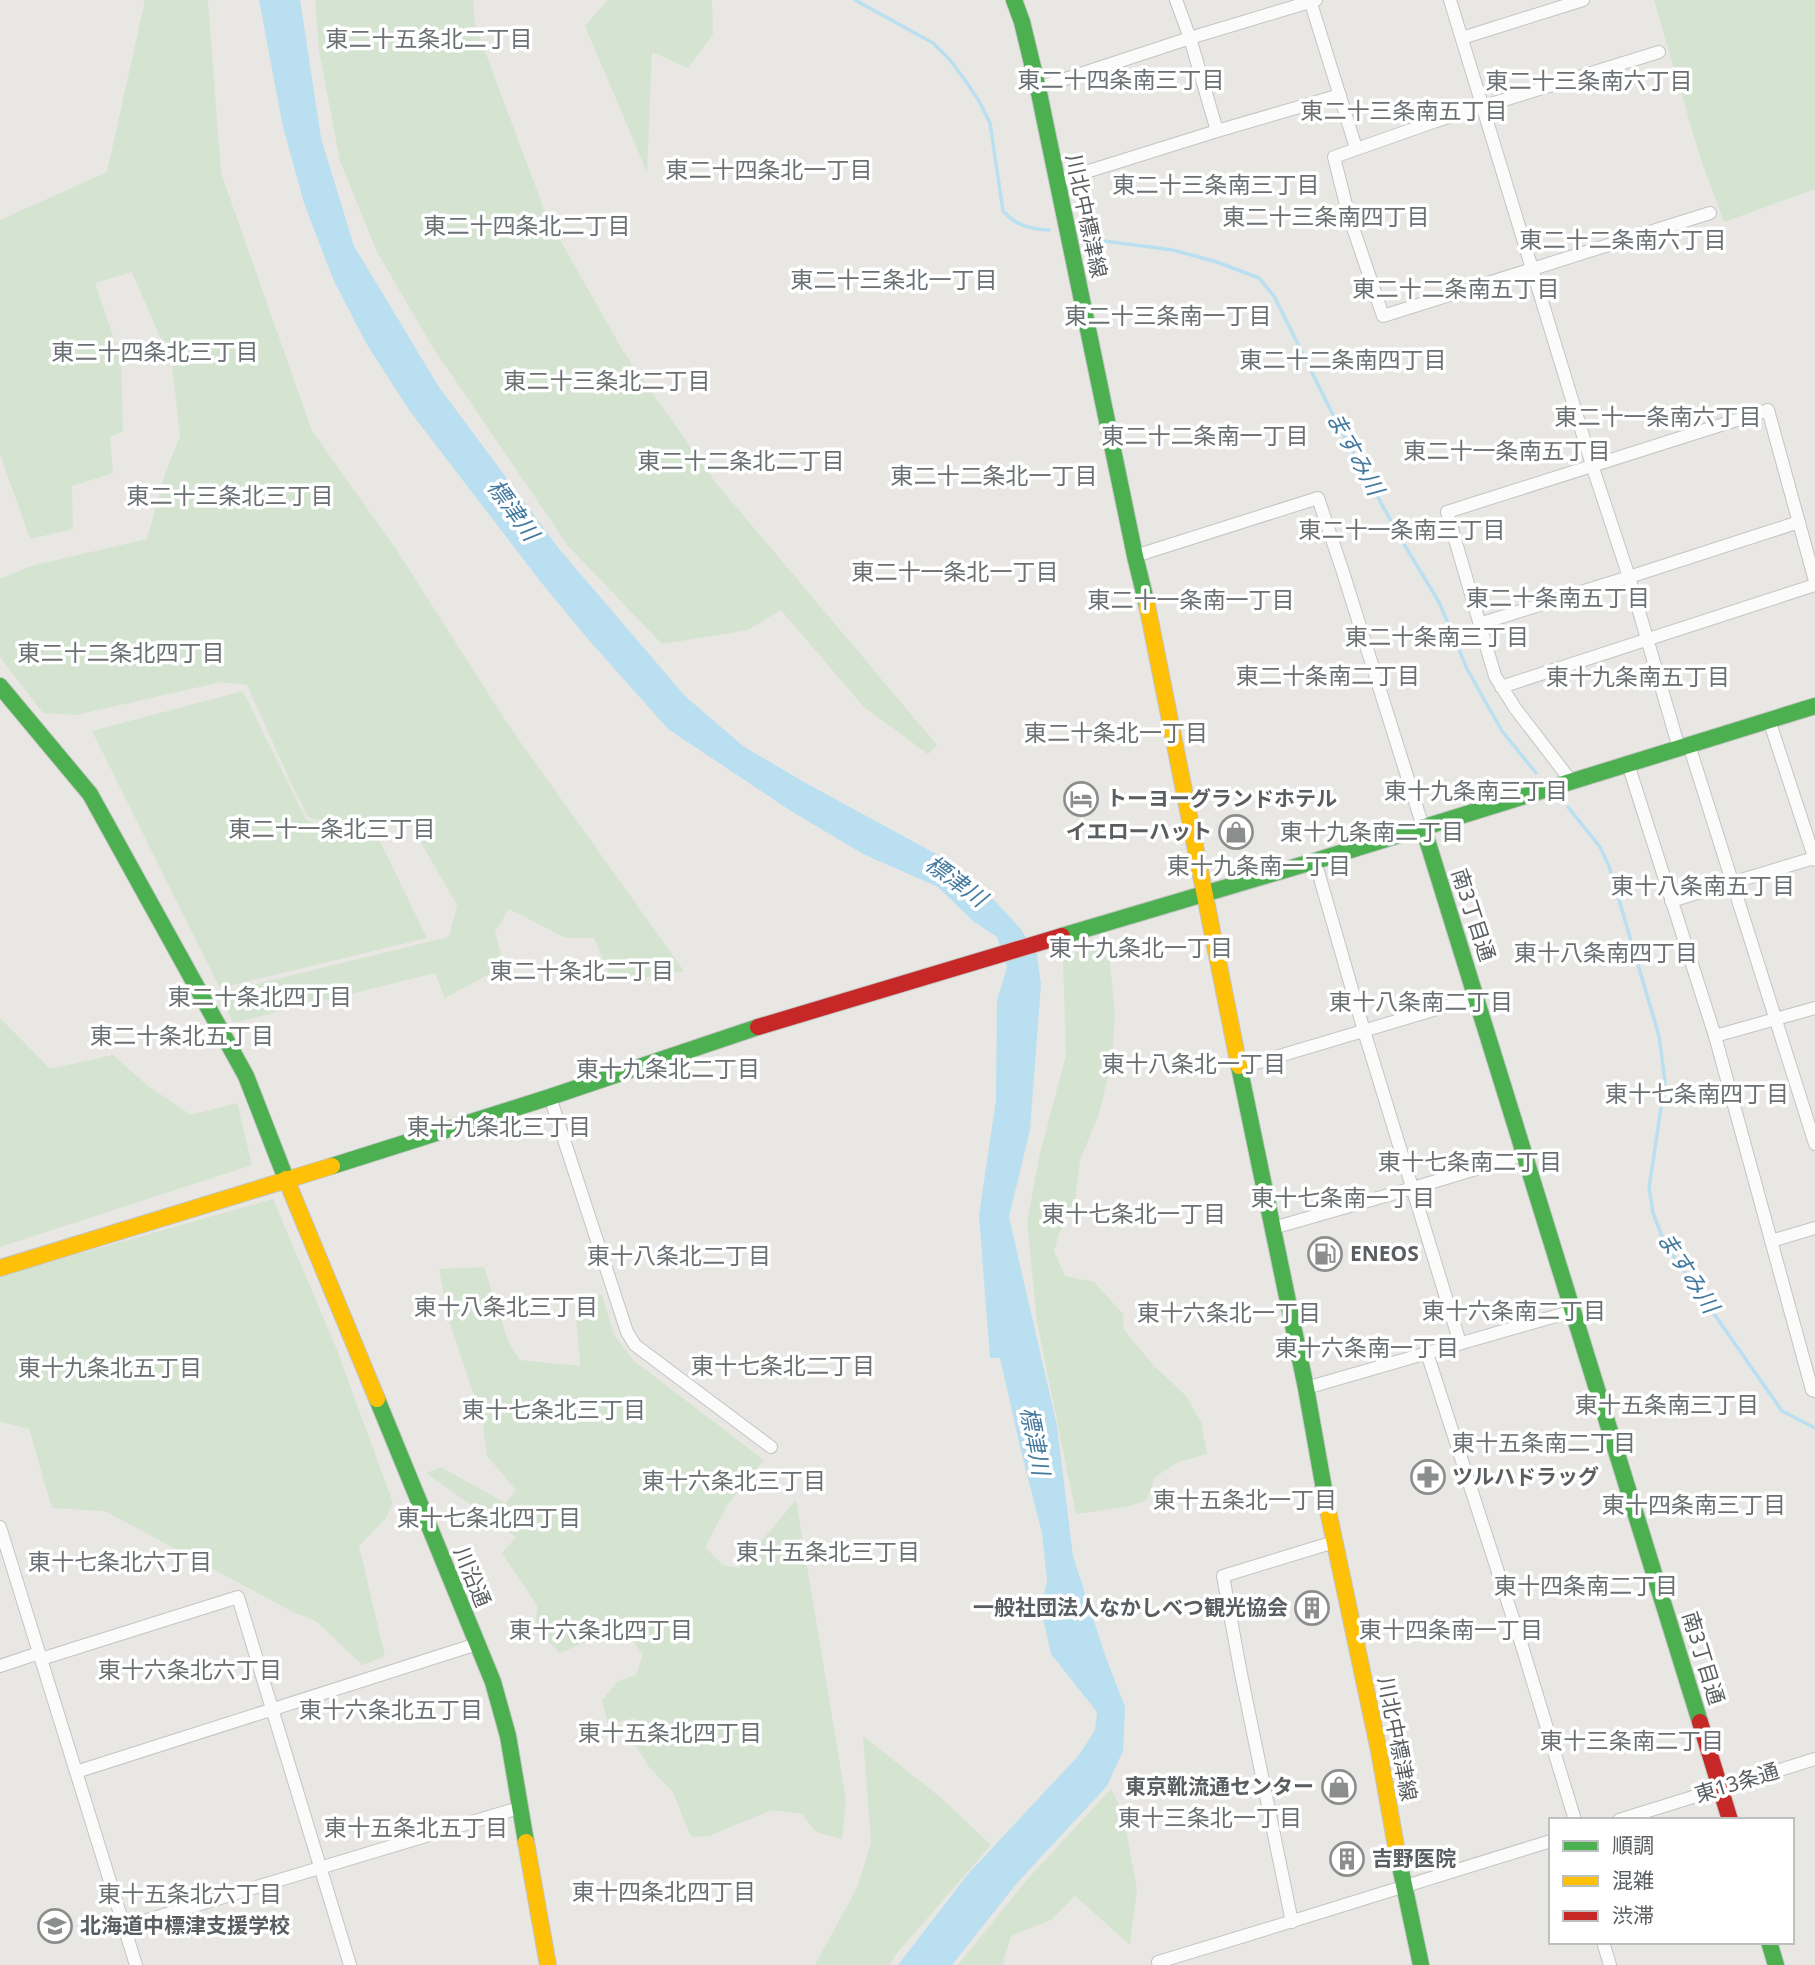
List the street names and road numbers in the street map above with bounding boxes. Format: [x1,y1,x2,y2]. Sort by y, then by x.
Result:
street label: 川北中標津線 [1060,151,1114,280]
street label: 南3丁目通 [1446,865,1502,965]
street label: 川沿通 [448,1542,498,1611]
street label: 南3丁目通 [1677,1608,1731,1708]
street label: 川北中標津線 [1372,1674,1424,1803]
street label: 東13条通 [1691,1756,1782,1808]

